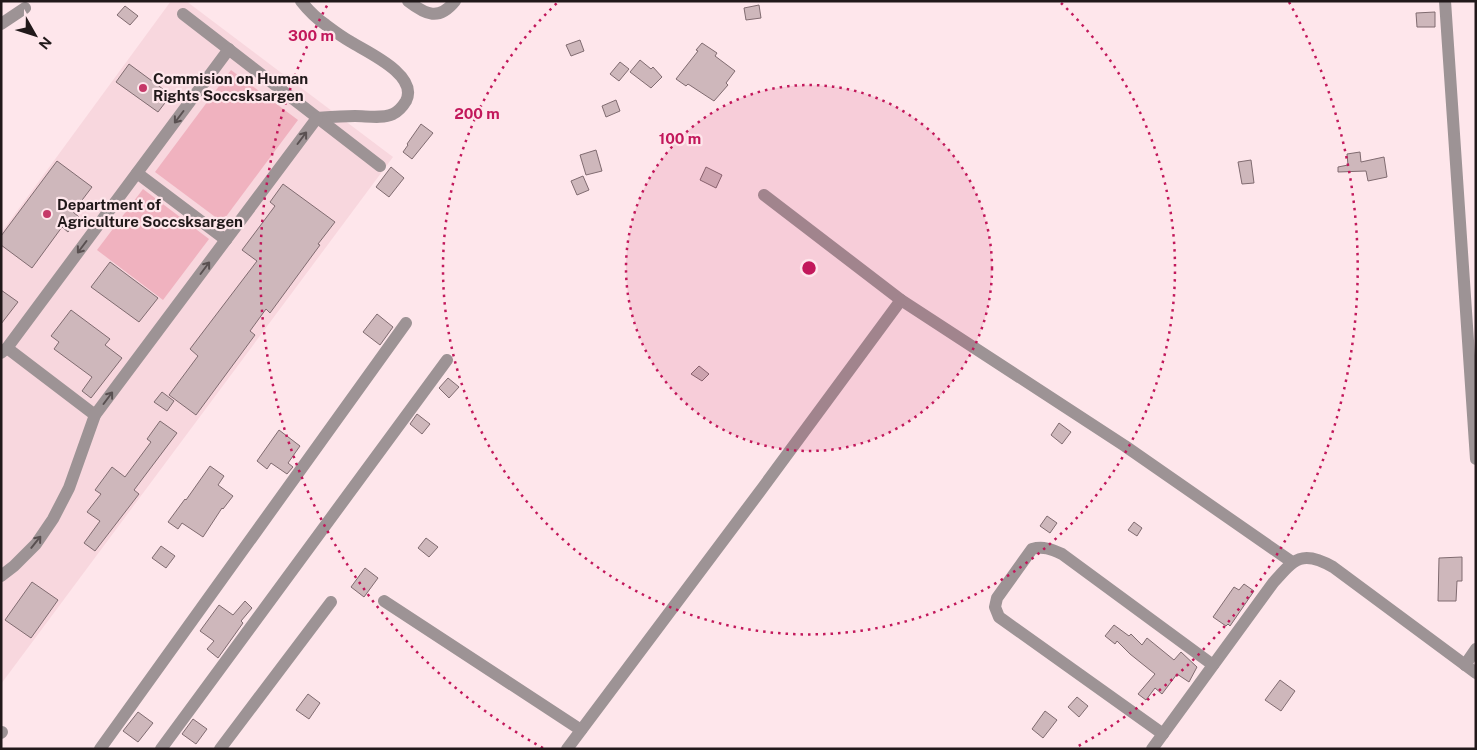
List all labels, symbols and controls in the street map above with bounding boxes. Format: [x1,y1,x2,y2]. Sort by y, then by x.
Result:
north arrow [10,10,60,60]
text: 300 m [288,27,334,44]
text: N [35,34,55,52]
place label: Commision on Human Rights Soccsksargen [153,70,308,104]
marker: Commision on Human Rights Soccsksargen [137,82,149,94]
text: 200 m [454,105,500,122]
one-way arrow [174,110,184,124]
text: 100 m [659,130,701,147]
one-way arrow [297,132,308,145]
place label: Department of Agriculture Soccsksargen [57,196,243,230]
marker: Department of Agriculture Soccsksargen [41,208,53,220]
one-way arrow [77,240,88,253]
centre of rings [800,259,818,277]
one-way arrow [200,261,210,275]
one-way arrow [103,391,113,405]
one-way arrow [30,536,41,549]

